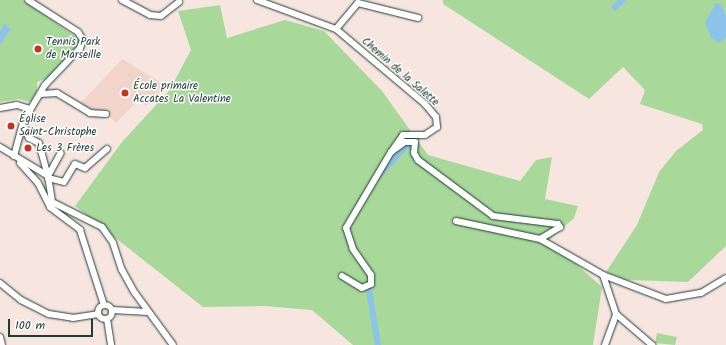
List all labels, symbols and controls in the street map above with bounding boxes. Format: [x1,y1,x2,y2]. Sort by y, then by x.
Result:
street label: Chemin de la Salette [359,35,441,109]
place label: Tennis Park de Marseille [46,36,101,62]
marker: Tennis Park de Marseille [33,44,43,54]
place label: École primaire Accates La Valentine [133,80,231,106]
marker: École primaire Accates La Valentine [120,88,130,98]
place label: Église Saint-Christophe [19,113,97,139]
marker: Église Saint-Christophe [6,121,16,131]
place label: Les 3 Frères [36,141,94,155]
marker: Les 3 Frères [23,143,33,153]
scale bar [10,311,95,337]
text: 100 m [15,316,45,335]

